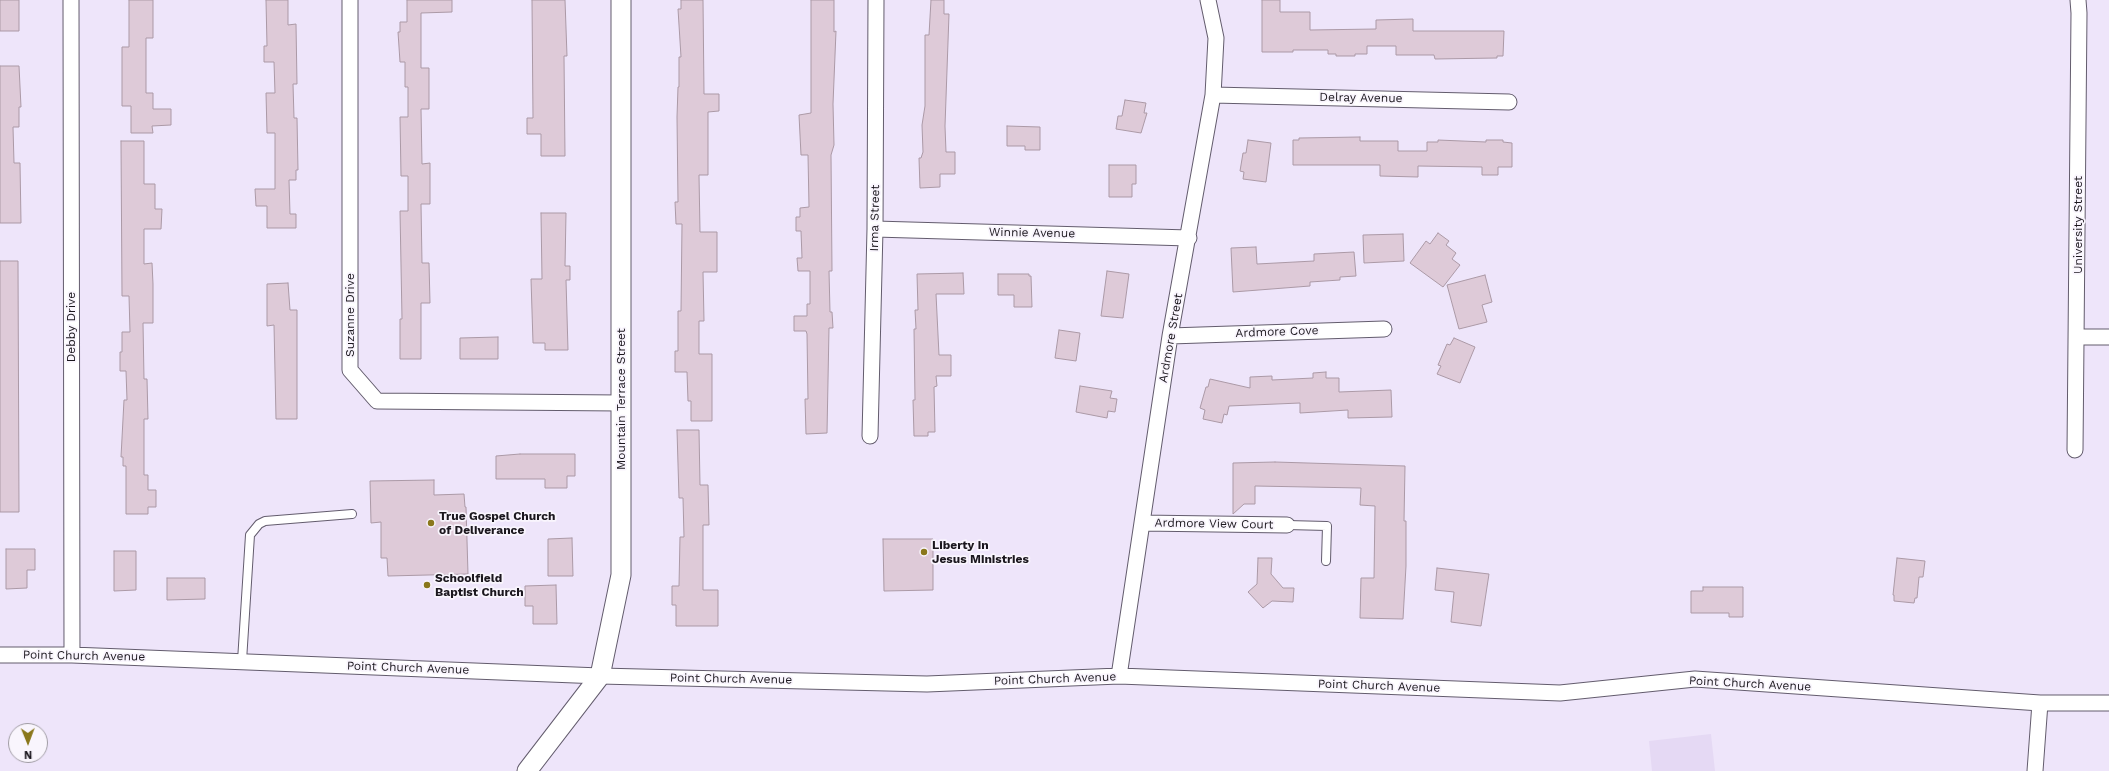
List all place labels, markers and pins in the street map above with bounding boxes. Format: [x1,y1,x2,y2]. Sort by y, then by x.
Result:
place label: True Gospel Church of Deliverance [439,509,555,537]
marker: True Gospel Church of Deliverance [426,518,436,528]
place label: Liberty in Jesus Ministries [932,538,1029,566]
marker: Liberty in Jesus Ministries [919,547,929,557]
place label: Schoolfield Baptist Church [435,571,524,599]
marker: Schoolfield Baptist Church [422,580,432,590]

